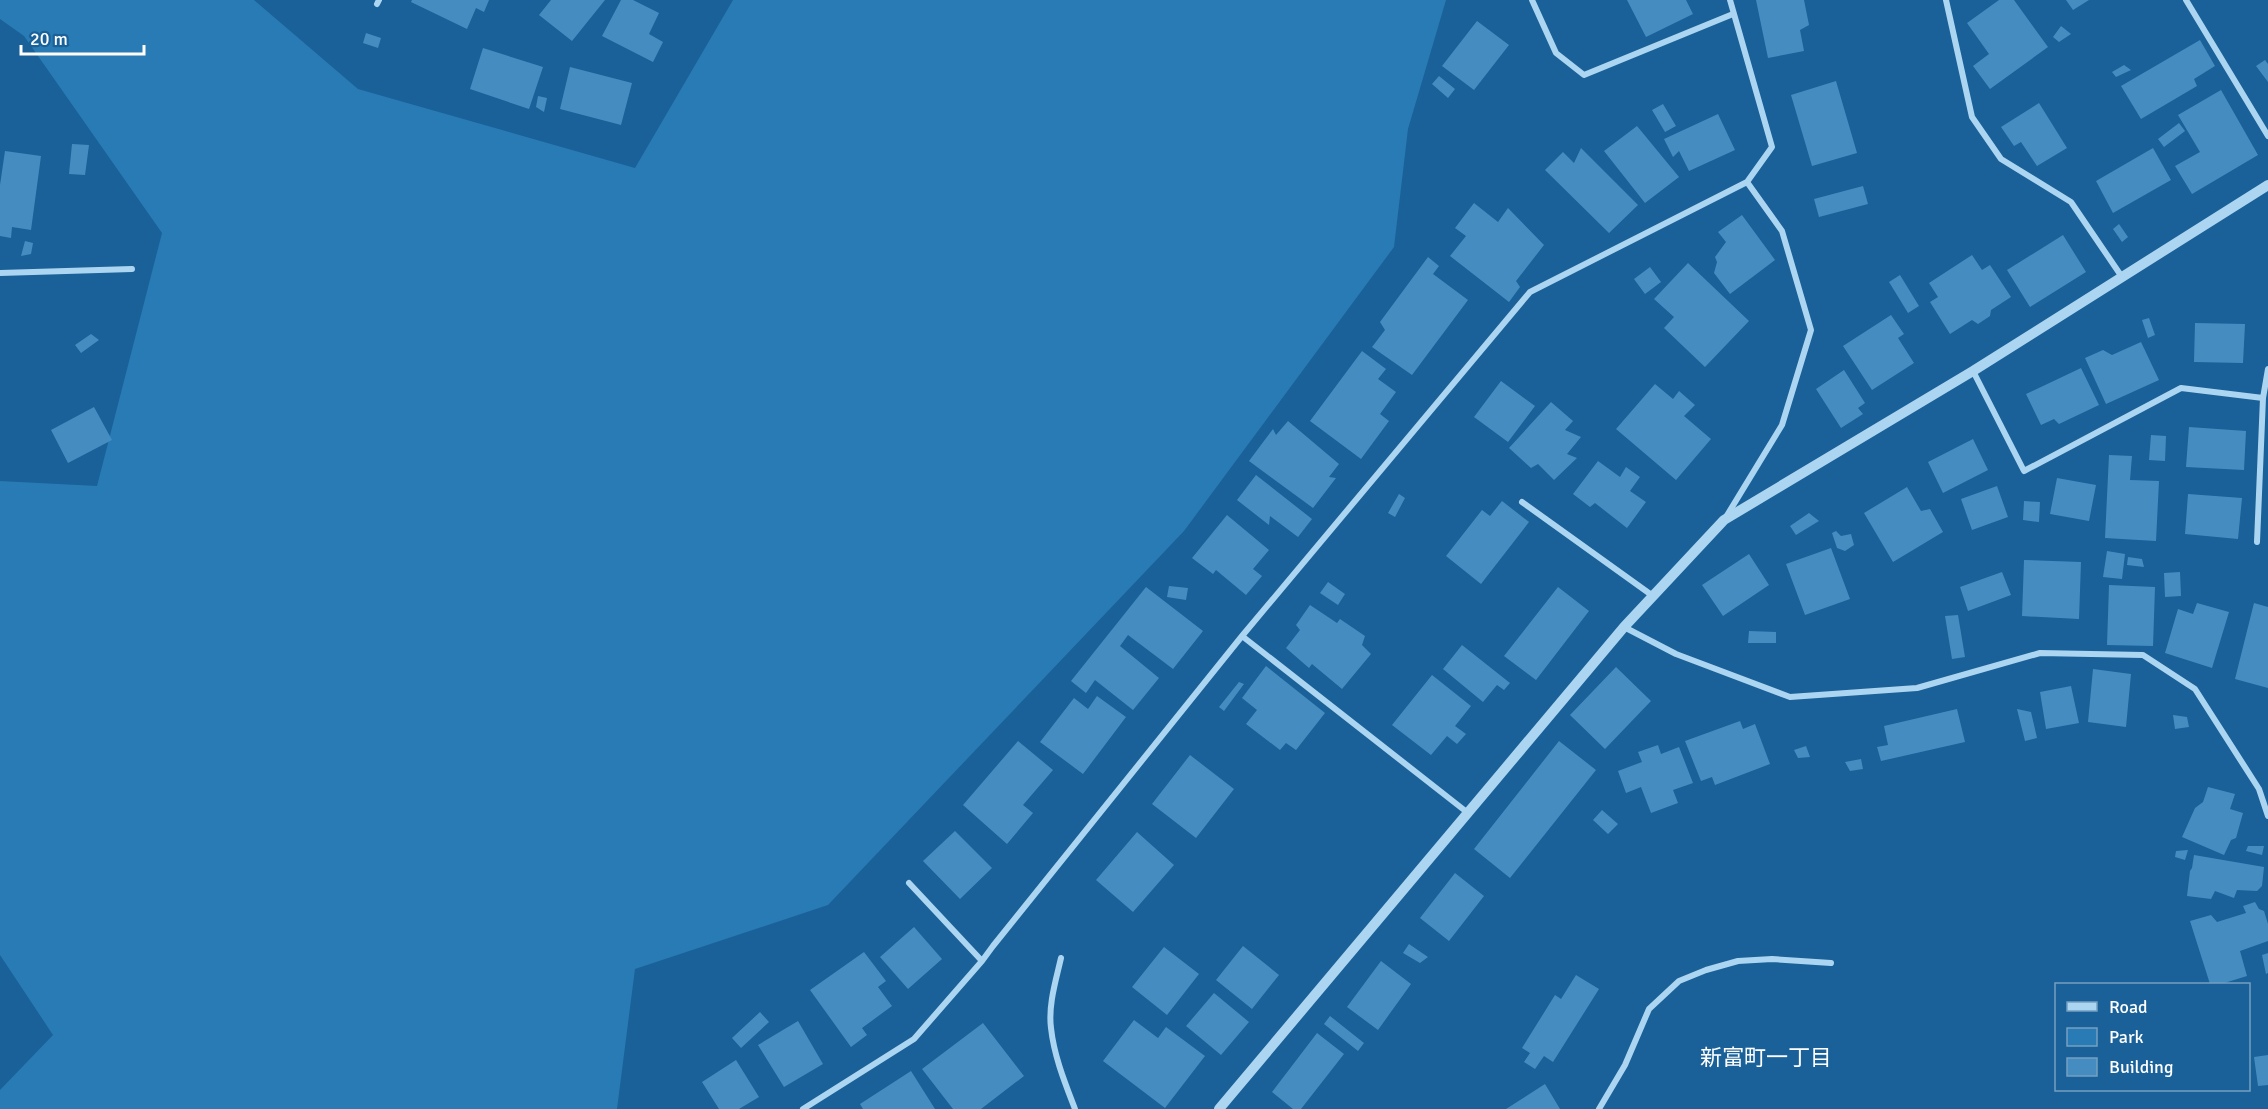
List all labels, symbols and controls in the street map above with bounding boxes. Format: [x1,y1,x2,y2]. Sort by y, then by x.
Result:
scale bar [21,18,144,56]
text: 20 m [30,28,68,50]
legend [2055,983,2250,1091]
text: Road [2109,996,2148,1018]
text: Park [2109,1026,2144,1048]
district label: 新富町一丁目 [1700,1044,1832,1071]
text: Building [2109,1056,2173,1078]

